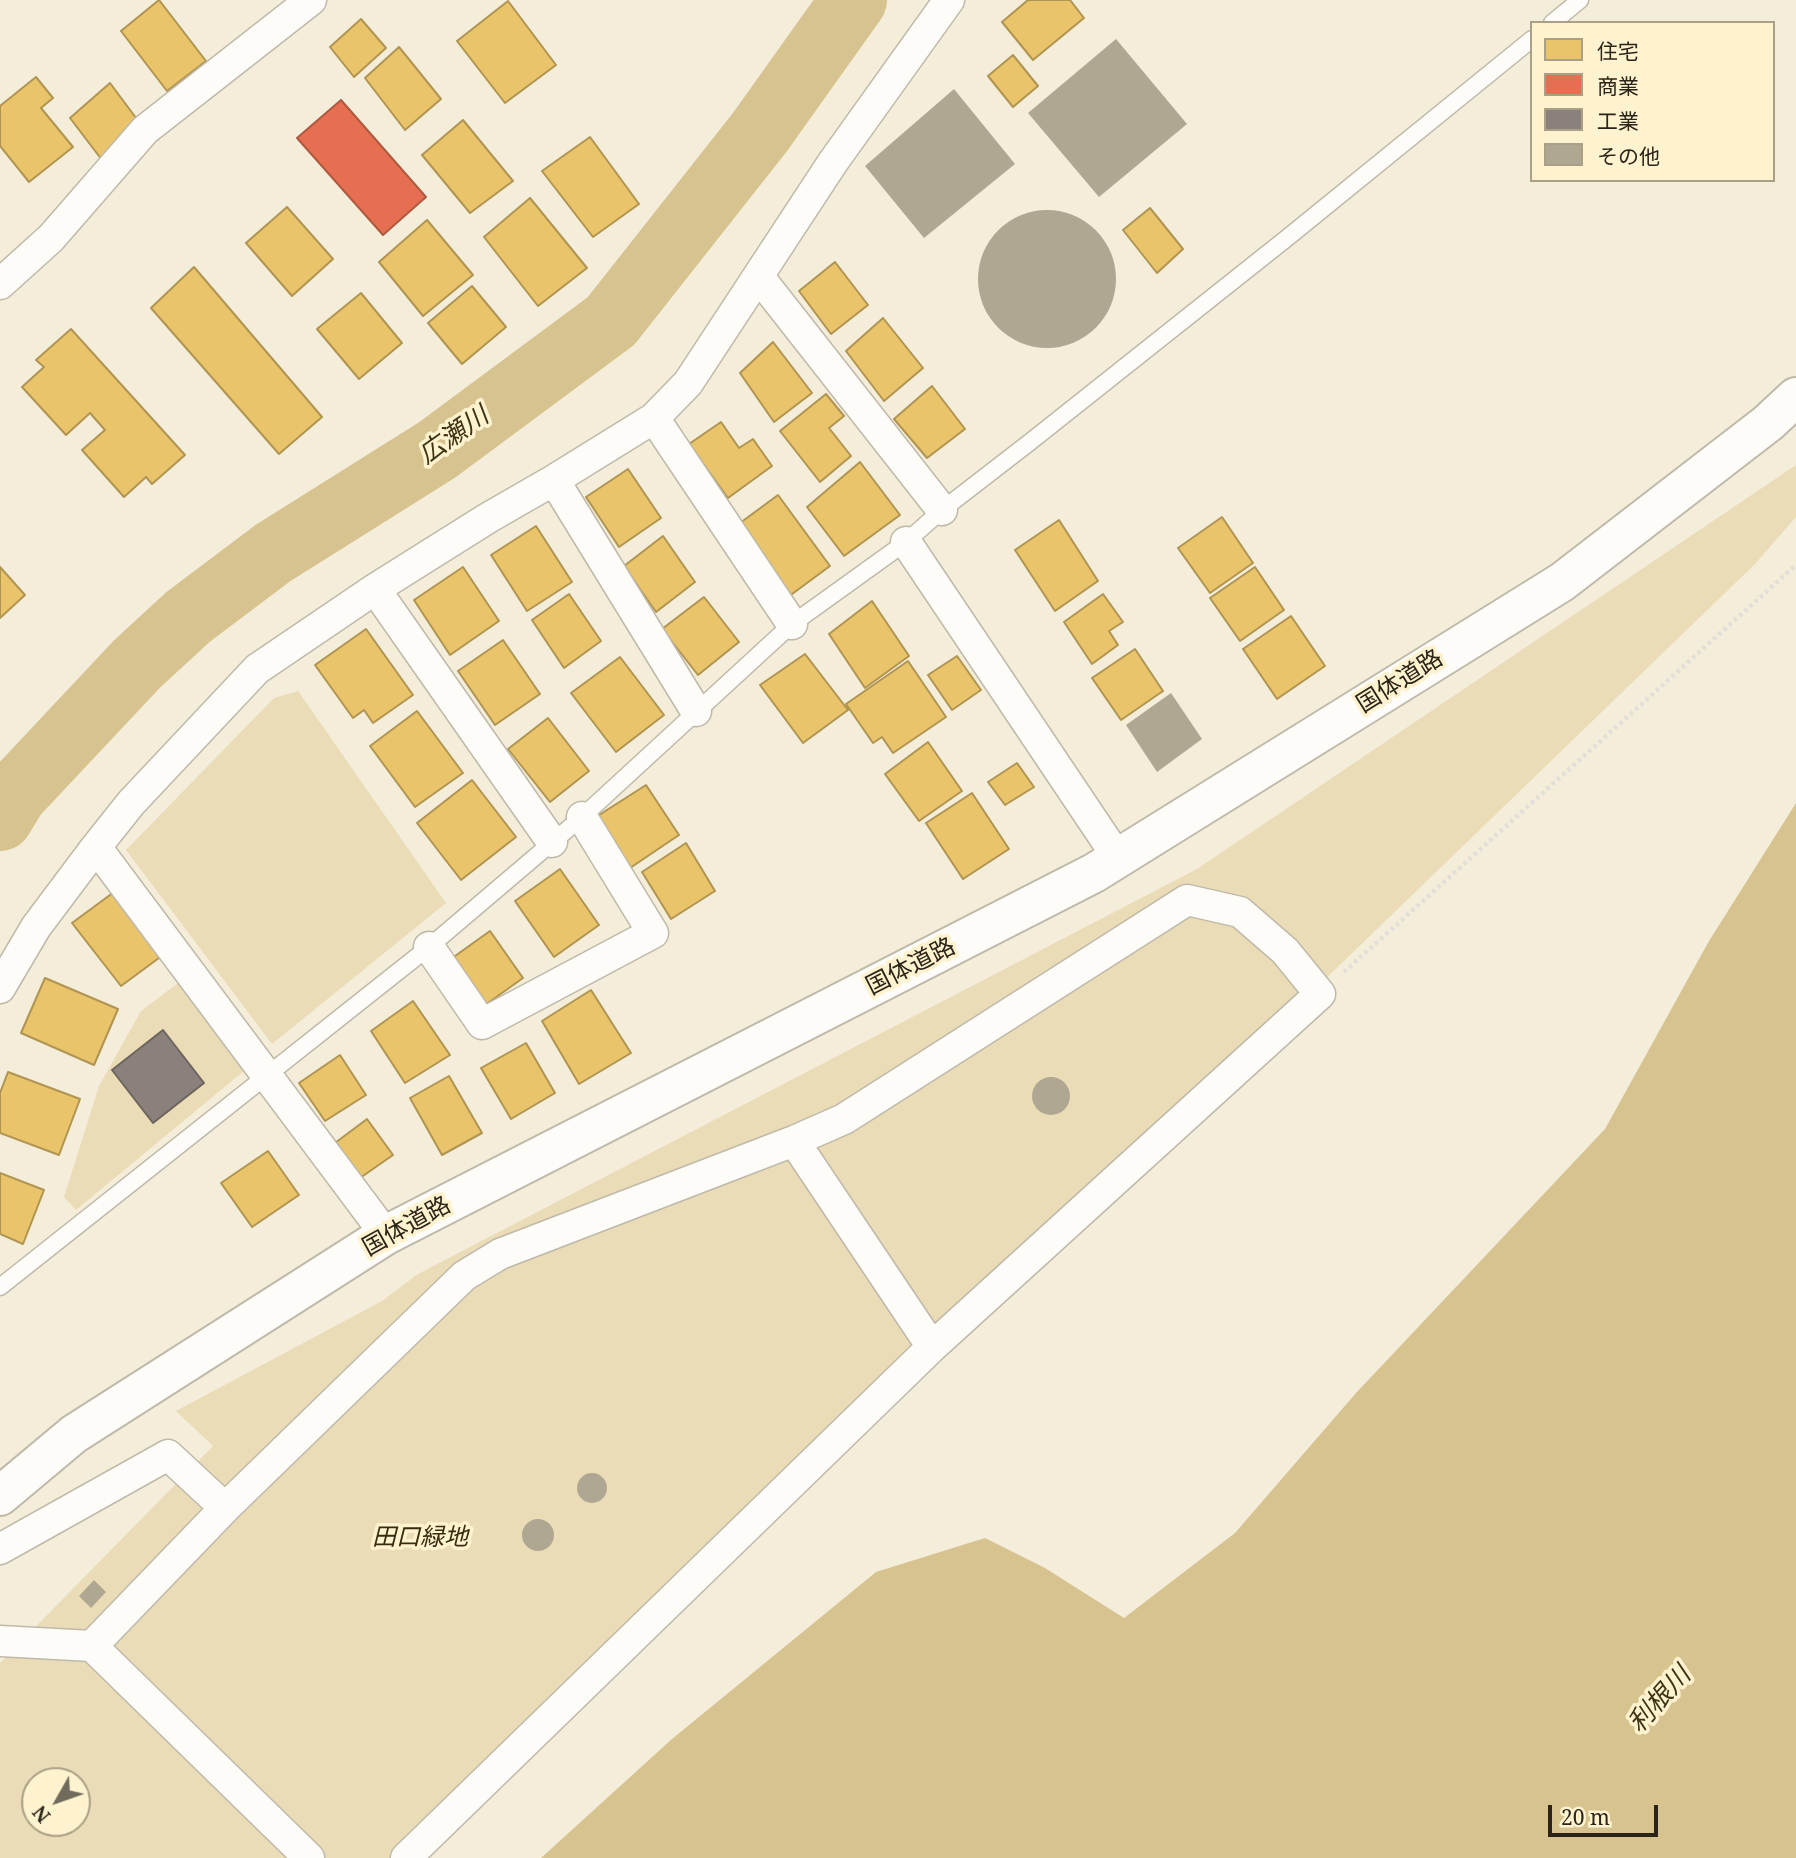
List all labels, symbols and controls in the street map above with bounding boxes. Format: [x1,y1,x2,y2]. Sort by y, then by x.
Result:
legend [1530,21,1775,182]
text: 住宅 [1597,37,1639,65]
text: 商業 [1597,72,1639,100]
text: 工業 [1597,107,1639,135]
text: その他 [1597,142,1660,170]
water label: 広瀬川 [413,401,495,471]
street label: 国体道路 [1352,644,1448,720]
street label: 国体道路 [862,932,960,1002]
street label: 国体道路 [358,1191,456,1263]
park label: 田口緑地 [372,1524,468,1552]
water label: 利根川 [1622,1661,1698,1739]
north arrow [21,1767,91,1837]
scale bar [1551,1792,1661,1836]
text: N [27,1800,56,1828]
text: 20 m [1561,1803,1610,1831]

